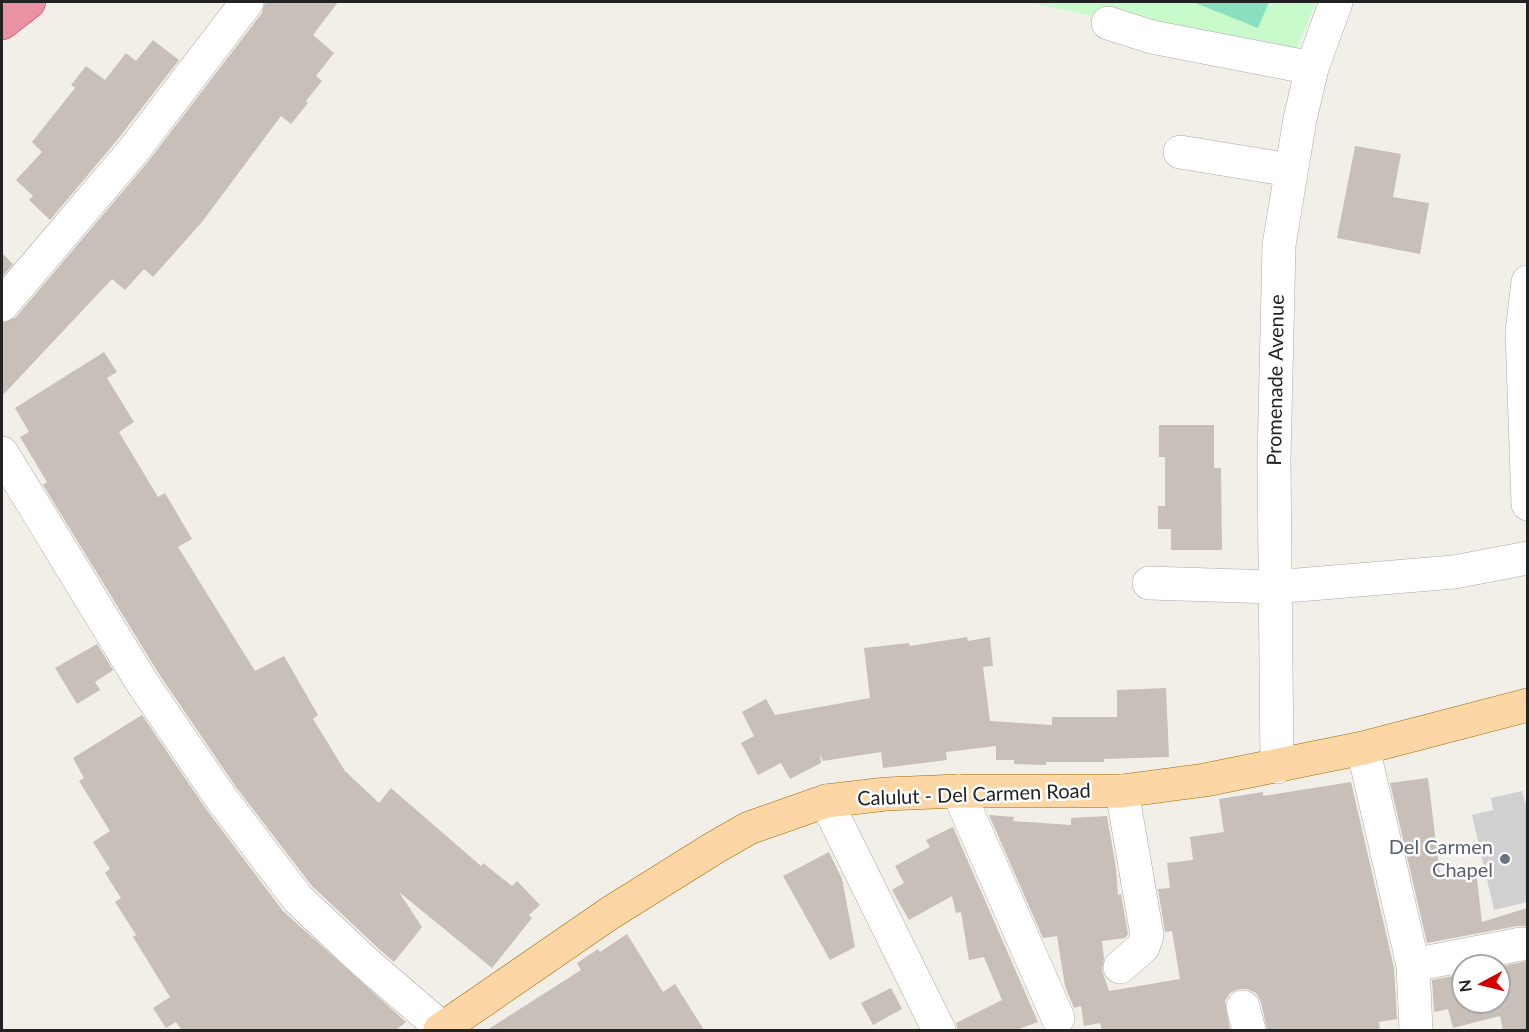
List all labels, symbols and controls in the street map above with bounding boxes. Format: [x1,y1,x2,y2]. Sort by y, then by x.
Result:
street label: Promenade Avenue [1263,294,1289,466]
street label: Calulut - Del Carmen Road [857,779,1091,811]
place label: Del Carmen Chapel [1389,836,1493,883]
marker: Del Carmen Chapel [1498,852,1512,866]
north arrow [1451,954,1511,1014]
text: N [1454,979,1475,993]

